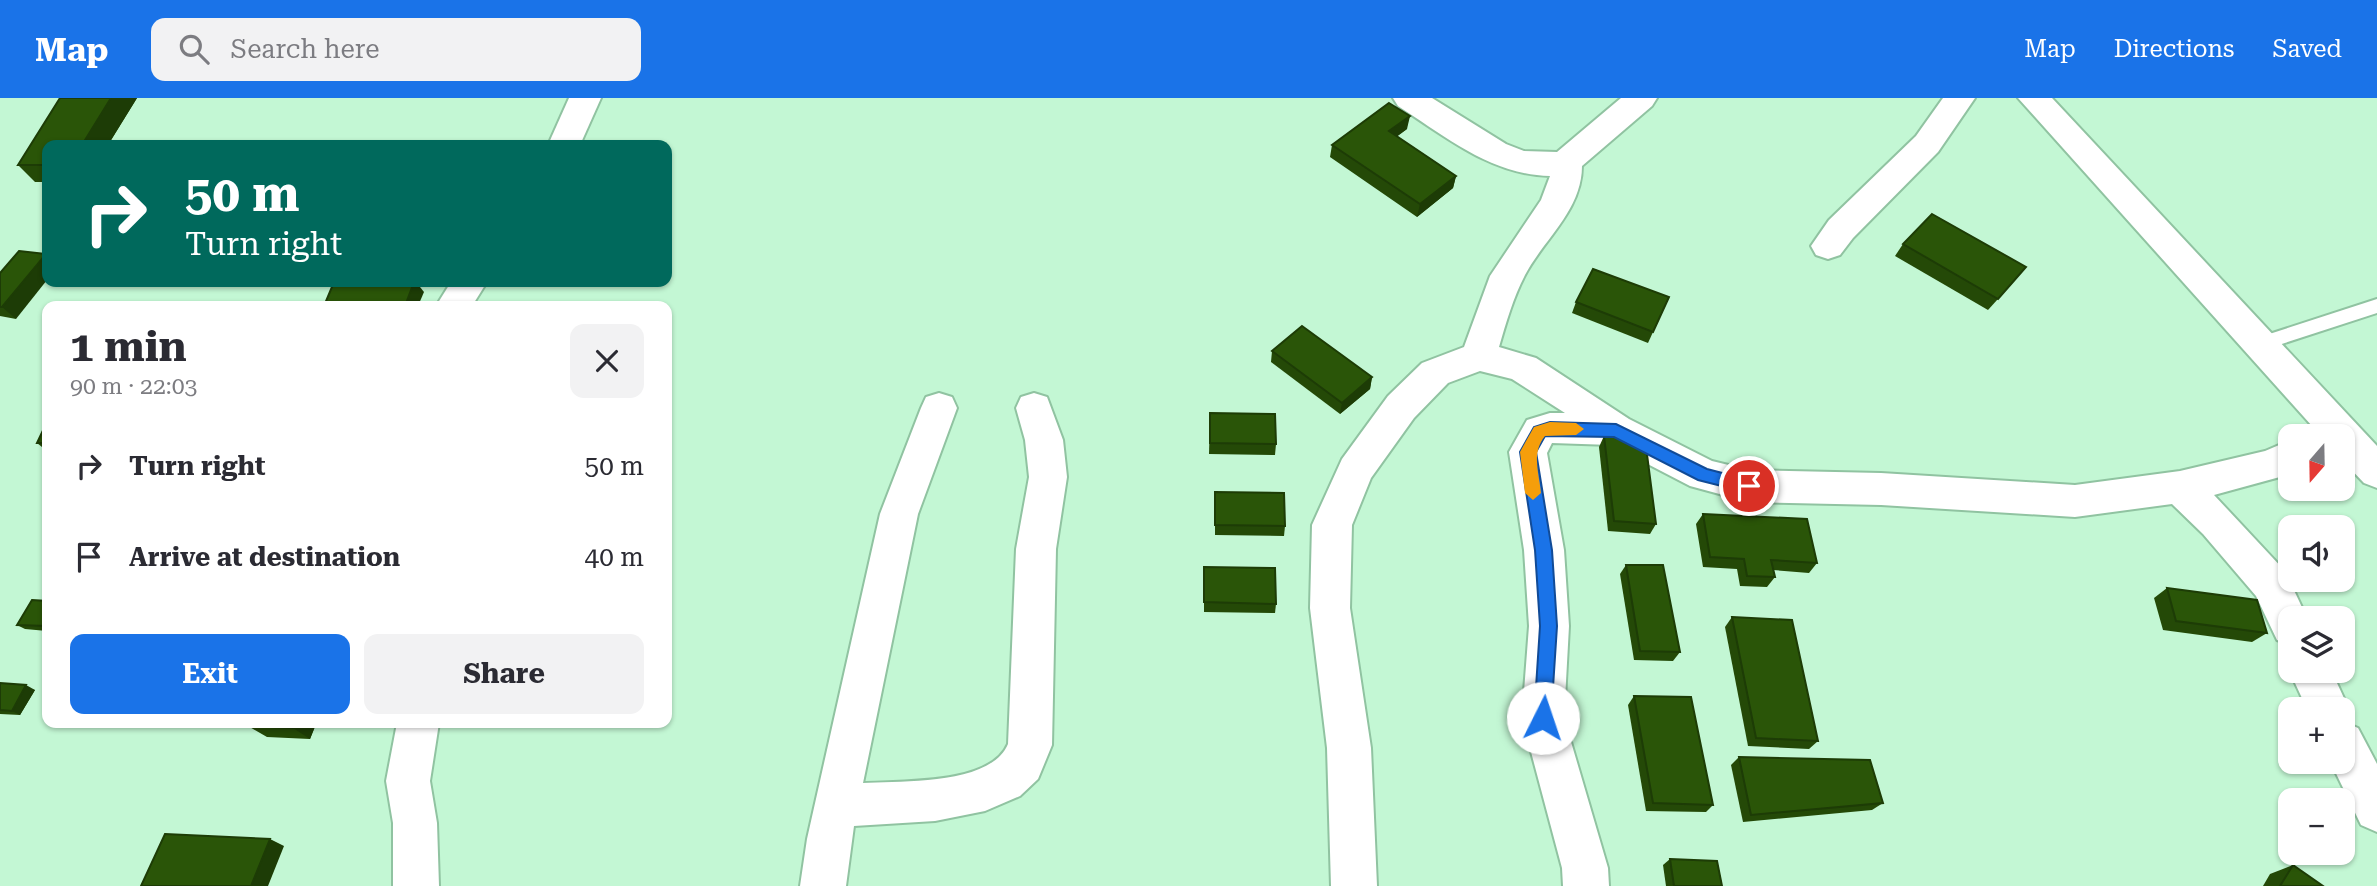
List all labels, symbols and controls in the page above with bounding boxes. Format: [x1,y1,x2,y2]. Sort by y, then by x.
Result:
search box [151,18,641,81]
text: Map [35,30,109,69]
icon: search [175,30,213,68]
text: Search here [231,34,380,64]
text: Map [2024,35,2076,63]
text: Directions [2114,35,2234,63]
text: Saved [2272,35,2342,63]
text: 50 m [185,166,300,223]
icon: right [70,168,161,259]
text: Turn right [185,225,342,263]
text: 1 min [70,322,187,371]
button: close [570,324,644,398]
text: 90 m · 22:03 [70,373,197,400]
north arrow [2278,424,2356,500]
map controls [2278,424,2355,865]
icon: right [70,447,108,485]
text: Turn right [129,451,265,481]
text: 50 m [585,451,644,481]
pin [1719,456,1779,516]
icon: arrive [1730,467,1768,505]
button: sound [2278,515,2355,592]
icon: arrive [70,538,108,576]
text: Arrive at destination [129,542,400,572]
text: 40 m [585,542,644,572]
button: layers [2278,606,2355,683]
button: Exit [70,634,350,714]
button: Share [364,634,644,714]
position arrow [1506,681,1580,755]
button: + [2278,697,2355,774]
button: − [2278,788,2355,865]

